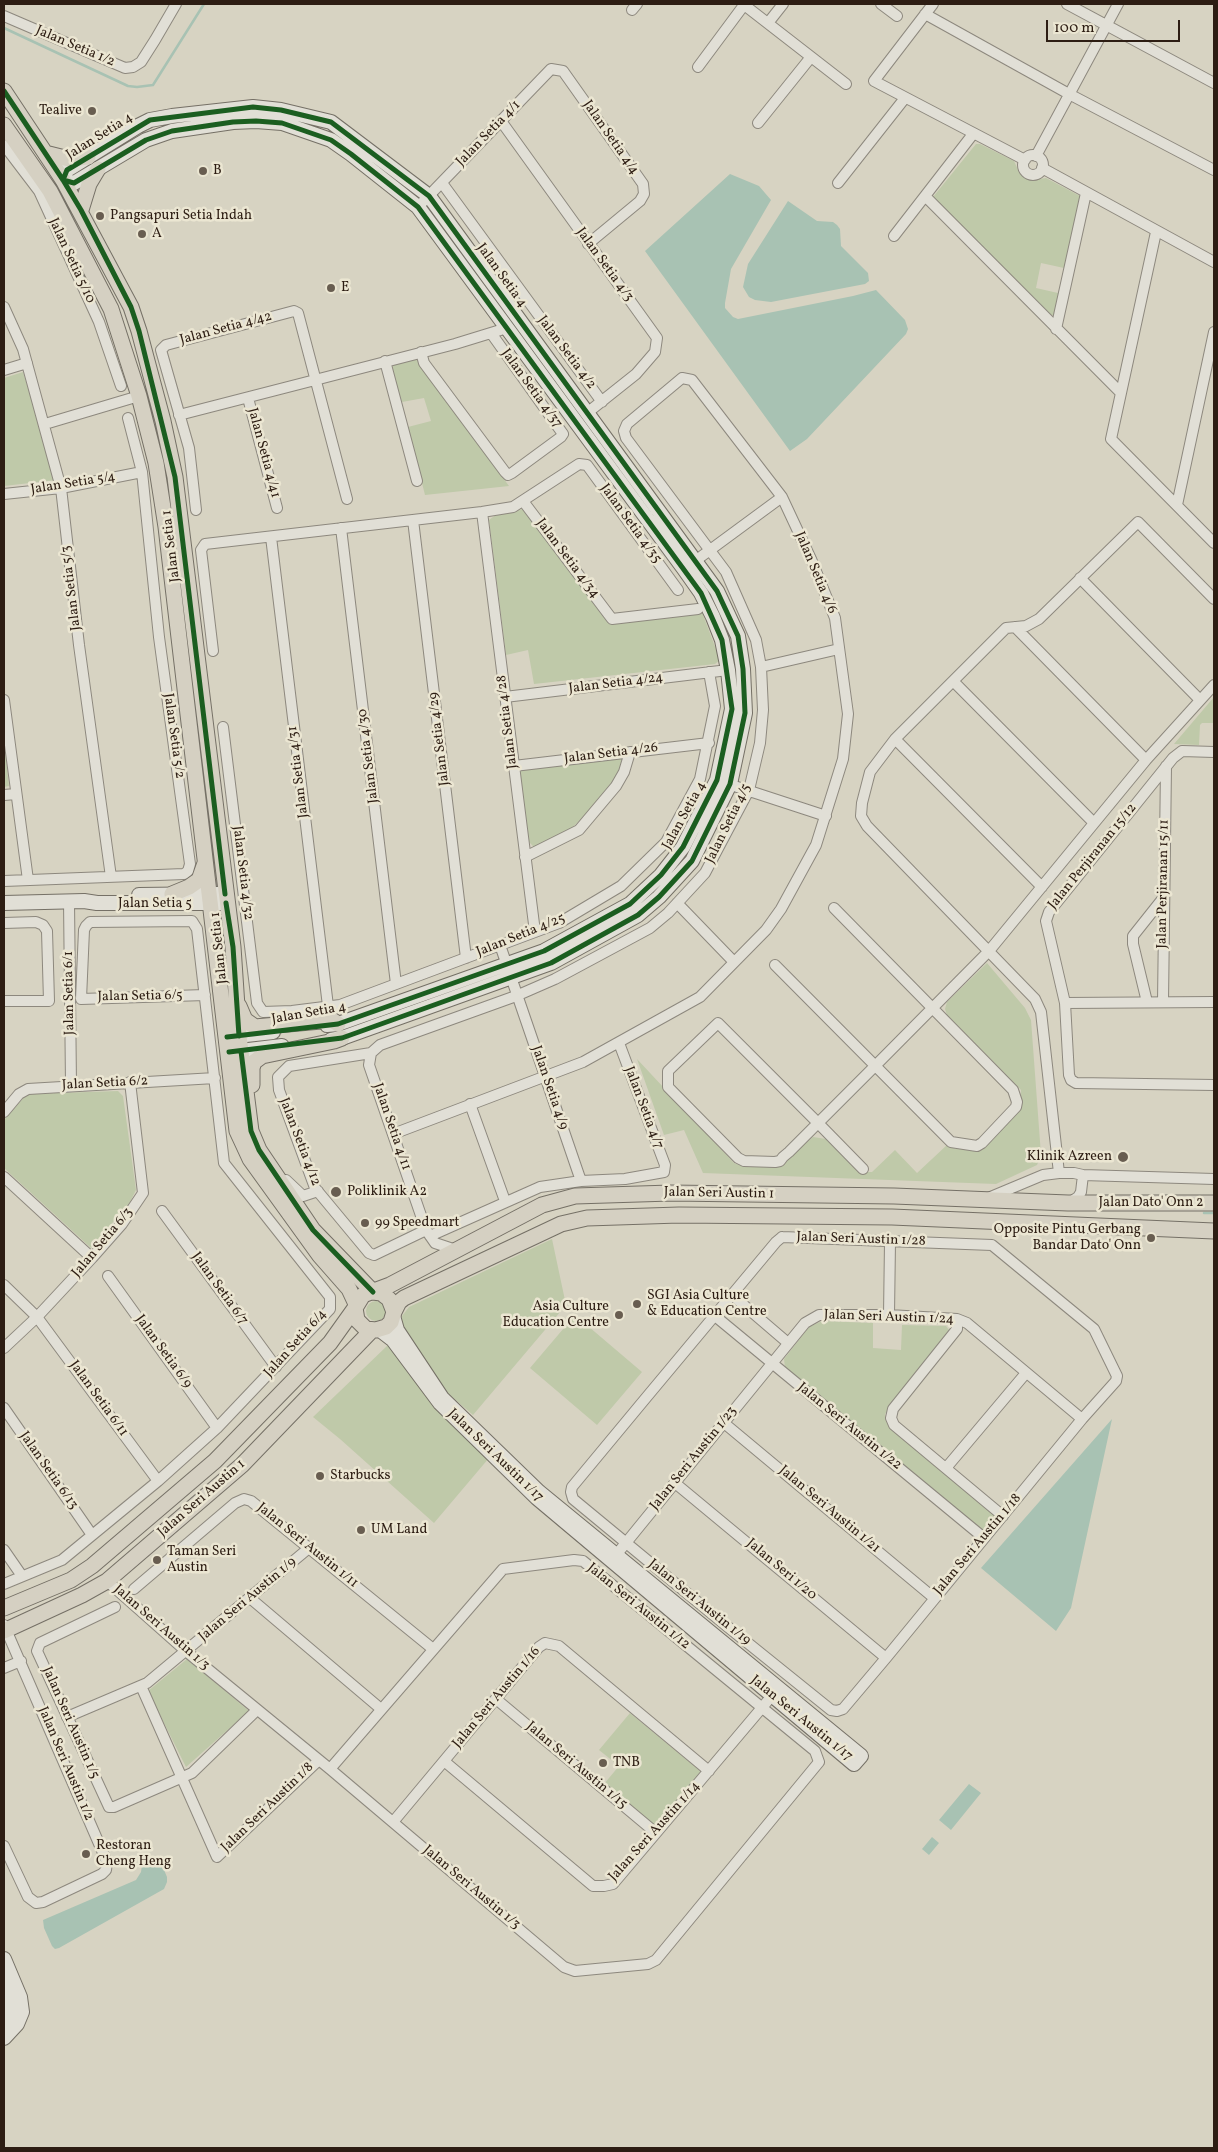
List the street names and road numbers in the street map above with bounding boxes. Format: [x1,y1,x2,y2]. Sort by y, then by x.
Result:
street label: Jalan Setia 1/2 [33,23,117,71]
street label: Jalan Setia 4/1 [453,97,525,171]
street label: Jalan Setia 4/4 [578,97,642,179]
street label: Jalan Setia 4 [64,110,136,164]
street label: Jalan Setia 5/10 [44,216,98,306]
street label: Jalan Setia 4/3 [572,225,636,305]
street label: Jalan Setia 4 [472,241,530,311]
street label: Jalan Setia 4/42 [178,309,274,349]
street label: Jalan Setia 4/2 [533,313,599,393]
street label: Jalan Setia 4/37 [497,346,565,432]
street label: Jalan Setia 4/41 [243,406,283,500]
street label: Jalan Setia 5/4 [29,469,117,499]
street label: Jalan Setia 4/35 [596,481,664,567]
street label: Jalan Setia 1 [159,509,185,583]
street label: Jalan Setia 4/34 [531,516,603,602]
street label: Jalan Setia 4/6 [790,530,840,616]
street label: Jalan Setia 5/3 [58,544,86,632]
street label: Jalan Setia 4/24 [568,670,664,698]
street label: Jalan Setia 4/28 [494,674,522,770]
street label: Jalan Setia 4/29 [426,691,454,787]
street label: Jalan Setia 5/2 [159,692,187,780]
street label: Jalan Setia 4/30 [355,708,383,804]
street label: Jalan Setia 4/31 [285,725,313,819]
street label: Jalan Setia 4/26 [563,740,659,768]
street label: Jalan Setia 4 [659,779,711,853]
street label: Jalan Setia 4/5 [702,781,756,867]
street label: Jalan Perjiranan 15/12 [1045,801,1141,913]
street label: Jalan Perjiranan 15/11 [1154,819,1174,949]
street label: Jalan Setia 4/32 [228,825,256,921]
street label: Jalan Setia 5 [118,896,192,912]
street label: Jalan Setia 1 [208,911,232,985]
street label: Jalan Setia 4/25 [474,911,568,961]
street label: Jalan Setia 6/1 [61,951,79,1035]
street label: Jalan Setia 6/5 [97,988,183,1006]
street label: Jalan Setia 4 [270,999,348,1029]
street label: Jalan Setia 4/9 [527,1044,571,1132]
street label: Jalan Setia 4/7 [620,1064,666,1152]
street label: Jalan Setia 6/2 [62,1073,148,1095]
street label: Jalan Setia 4/11 [368,1081,414,1173]
street label: Jalan Setia 4/12 [274,1096,324,1188]
street label: Jalan Seri Austin 1 [664,1185,774,1203]
street label: Jalan Dato' Onn 2 [1098,1195,1204,1211]
street label: Jalan Setia 6/3 [69,1205,137,1281]
street label: Jalan Seri Austin 1/28 [796,1229,926,1251]
street label: Jalan Setia 6/7 [187,1249,251,1329]
street label: Jalan Setia 6/4 [261,1306,331,1382]
street label: Jalan Seri Austin 1/24 [824,1307,954,1329]
street label: Jalan Setia 6/9 [131,1312,195,1392]
street label: Jalan Setia 6/11 [65,1358,131,1440]
street label: Jalan Seri Austin 1/22 [793,1380,905,1474]
street label: Jalan Seri Austin 1/23 [647,1404,741,1514]
street label: Jalan Seri Austin 1/17 [443,1406,547,1506]
street label: Jalan Setia 6/13 [15,1429,81,1513]
street label: Jalan Seri Austin 1 [155,1456,249,1542]
street label: Jalan Seri Austin 1/21 [775,1463,883,1557]
street label: Jalan Seri Austin 1/18 [931,1491,1025,1599]
street label: Jalan Seri Austin 1/11 [253,1500,361,1592]
street label: Jalan Seri 1/20 [742,1536,820,1604]
street label: Jalan Seri Austin 1/9 [196,1554,300,1646]
street label: Jalan Seri Austin 1/19 [644,1556,754,1650]
street label: Jalan Seri Austin 1/12 [583,1560,693,1654]
street label: Jalan Seri Austin 1/3 [109,1582,213,1674]
street label: Jalan Seri Austin 1/16 [450,1644,544,1752]
street label: Jalan Seri Austin 1/5 [38,1664,102,1782]
street label: Jalan Seri Austin 1/17 [746,1672,856,1766]
street label: Jalan Seri Austin 1/2 [33,1704,97,1824]
street label: Jalan Seri Austin 1/15 [522,1719,630,1813]
street label: Jalan Seri Austin 1/8 [218,1760,318,1856]
street label: Jalan Seri Austin 1/14 [606,1779,704,1885]
street label: Jalan Seri Austin 1/3 [419,1842,523,1934]

